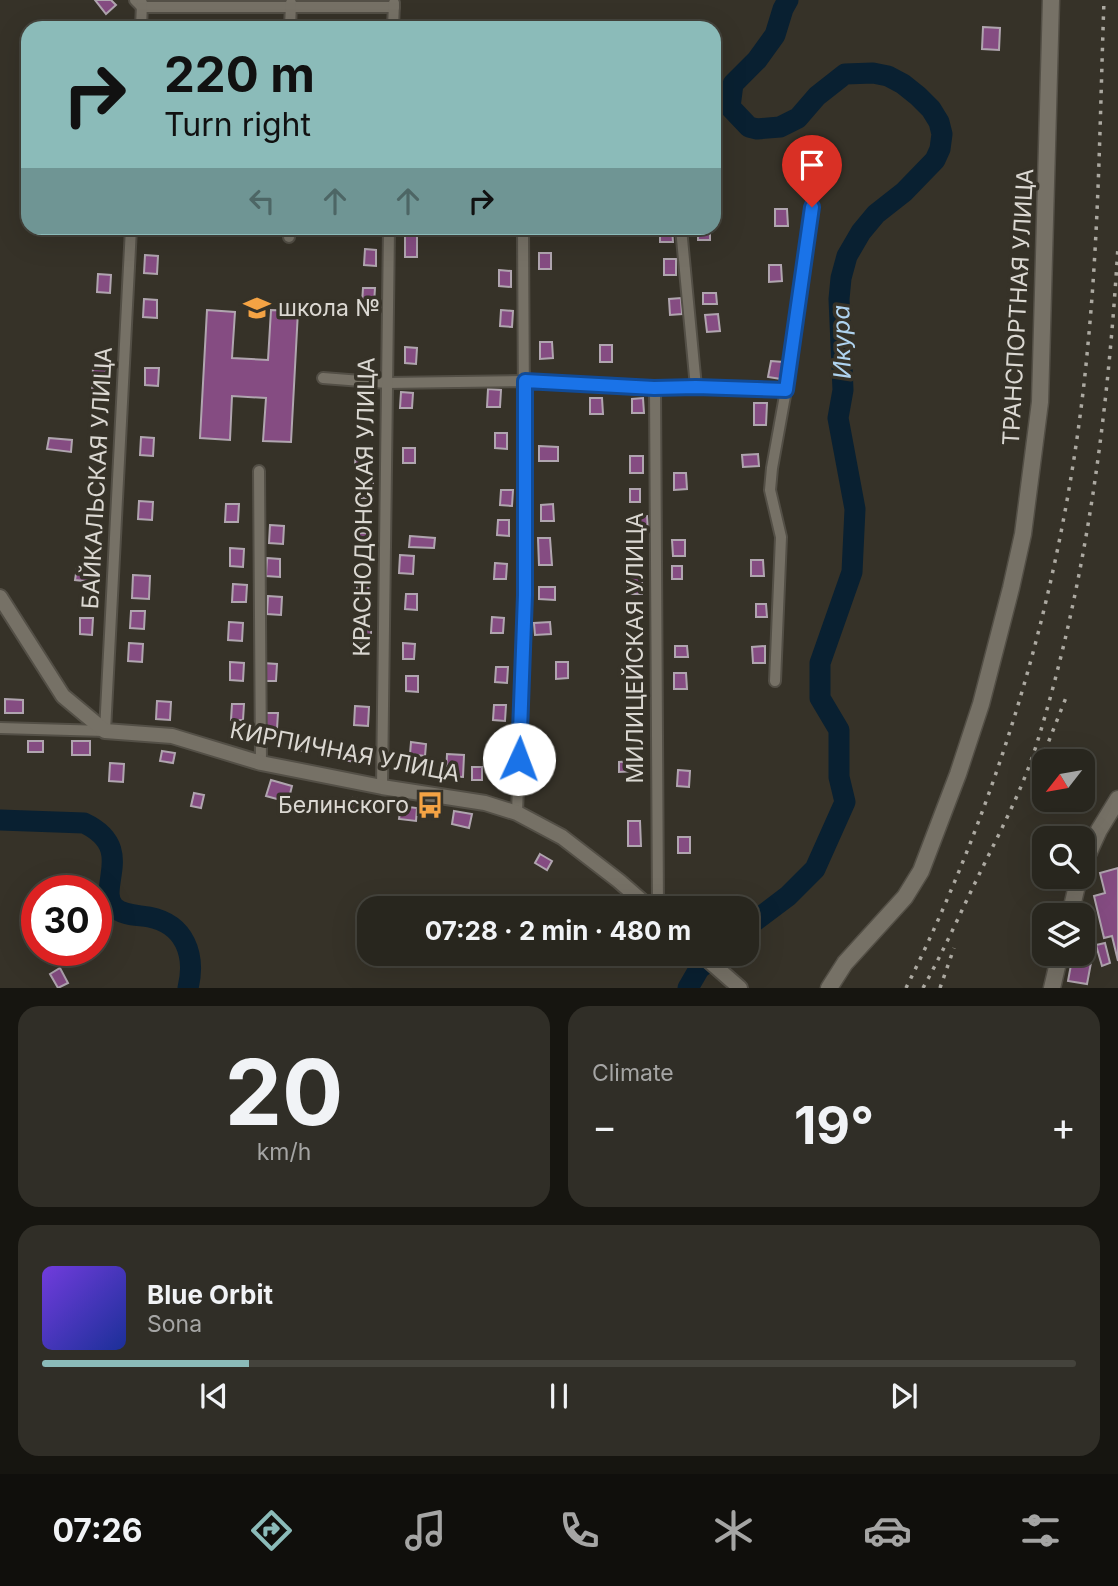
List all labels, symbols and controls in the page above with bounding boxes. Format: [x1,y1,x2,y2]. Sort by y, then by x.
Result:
text: 220 m [164,45,315,104]
icon: right [49,49,140,140]
text: Turn right [164,105,311,144]
pin [782,135,842,207]
icon: arrive [793,146,831,184]
street label: ТРАНСПОРТНАЯ УЛИЦА [997,168,1039,446]
icon: left [243,182,281,220]
icon: ahead [316,182,354,220]
icon: ahead [389,182,427,220]
icon: right [462,182,500,220]
school or university icon: школа № [242,293,272,323]
place label: школа № [278,294,380,322]
water label: Икура [826,305,857,379]
street label: БАЙКАЛЬСКАЯ УЛИЦА [76,346,118,610]
street label: КРАСНОДОНСКАЯ УЛИЦА [347,357,381,657]
street label: МИЛИЦЕЙСКАЯ УЛИЦА [621,512,649,784]
street label: КИРПИЧНАЯ УЛИЦА [228,716,462,788]
position arrow [482,722,556,796]
north arrow [1032,749,1096,812]
map controls [1032,749,1095,966]
bus stop icon: Белинского [415,790,445,820]
place label: Белинского [278,791,409,819]
button: search [1032,826,1095,889]
speed limit sign: 30 [21,875,112,966]
button: layers [1032,903,1095,966]
text: 07:28 · 2 min · 480 m [425,915,691,946]
text: 20 [225,1037,343,1147]
text: Climate [592,1059,674,1087]
text: 19° [794,1094,874,1157]
text: − [592,1103,617,1149]
text: + [1051,1103,1076,1149]
text: km/h [257,1138,311,1166]
text: Blue Orbit [147,1279,273,1310]
text: Sona [147,1310,202,1338]
icon: previous [195,1377,233,1415]
icon: pause [540,1377,578,1415]
icon: next [885,1377,923,1415]
icon: directions [247,1506,296,1555]
icon: music [401,1506,450,1555]
icon: phone [555,1506,604,1555]
icon: climate [709,1506,758,1555]
icon: car [863,1506,912,1555]
icon: filters [1016,1506,1065,1555]
text: 07:26 [52,1511,143,1550]

